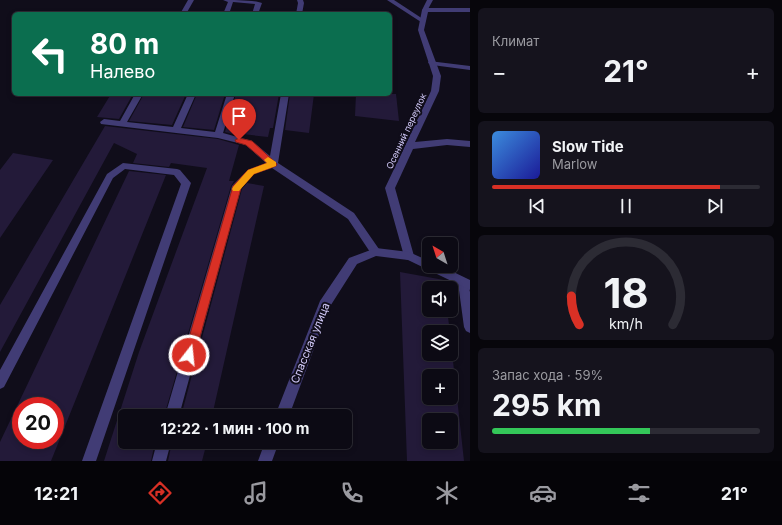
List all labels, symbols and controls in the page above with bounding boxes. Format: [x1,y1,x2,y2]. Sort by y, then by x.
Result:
text: 80 m [90,27,159,61]
icon: left [24,28,76,80]
text: Климат [492,33,539,49]
text: 21° [603,53,649,89]
text: − [492,59,507,85]
text: + [745,59,760,85]
text: Налево [90,61,155,82]
street label: Осенний переулок [384,91,428,171]
pin [222,99,256,140]
icon: arrive [228,105,250,127]
text: Slow Tide [552,137,624,156]
text: Marlow [552,156,598,172]
icon: previous [526,195,548,217]
icon: pause [615,195,637,217]
icon: next [704,195,726,217]
north arrow [422,237,458,273]
map controls [422,237,458,449]
text: 18 [603,268,649,318]
button: sound [422,281,458,317]
street label: Спасская улица [287,301,333,385]
text: km/h [609,315,643,332]
button: layers [422,325,458,361]
position arrow [168,334,210,376]
text: Запас хода · 59% [492,367,603,383]
button: + [422,369,458,405]
text: 295 km [492,387,601,423]
speed limit sign: 20 [12,397,64,449]
button: − [422,413,458,449]
text: 12:22 · 1 мин · 100 m [161,419,309,438]
icon: directions [146,479,174,507]
icon: music [242,479,270,507]
icon: phone [338,479,366,507]
icon: climate [433,479,461,507]
icon: car [529,479,557,507]
icon: filters [625,479,653,507]
text: 12:21 [34,483,78,504]
text: 21° [721,483,748,504]

